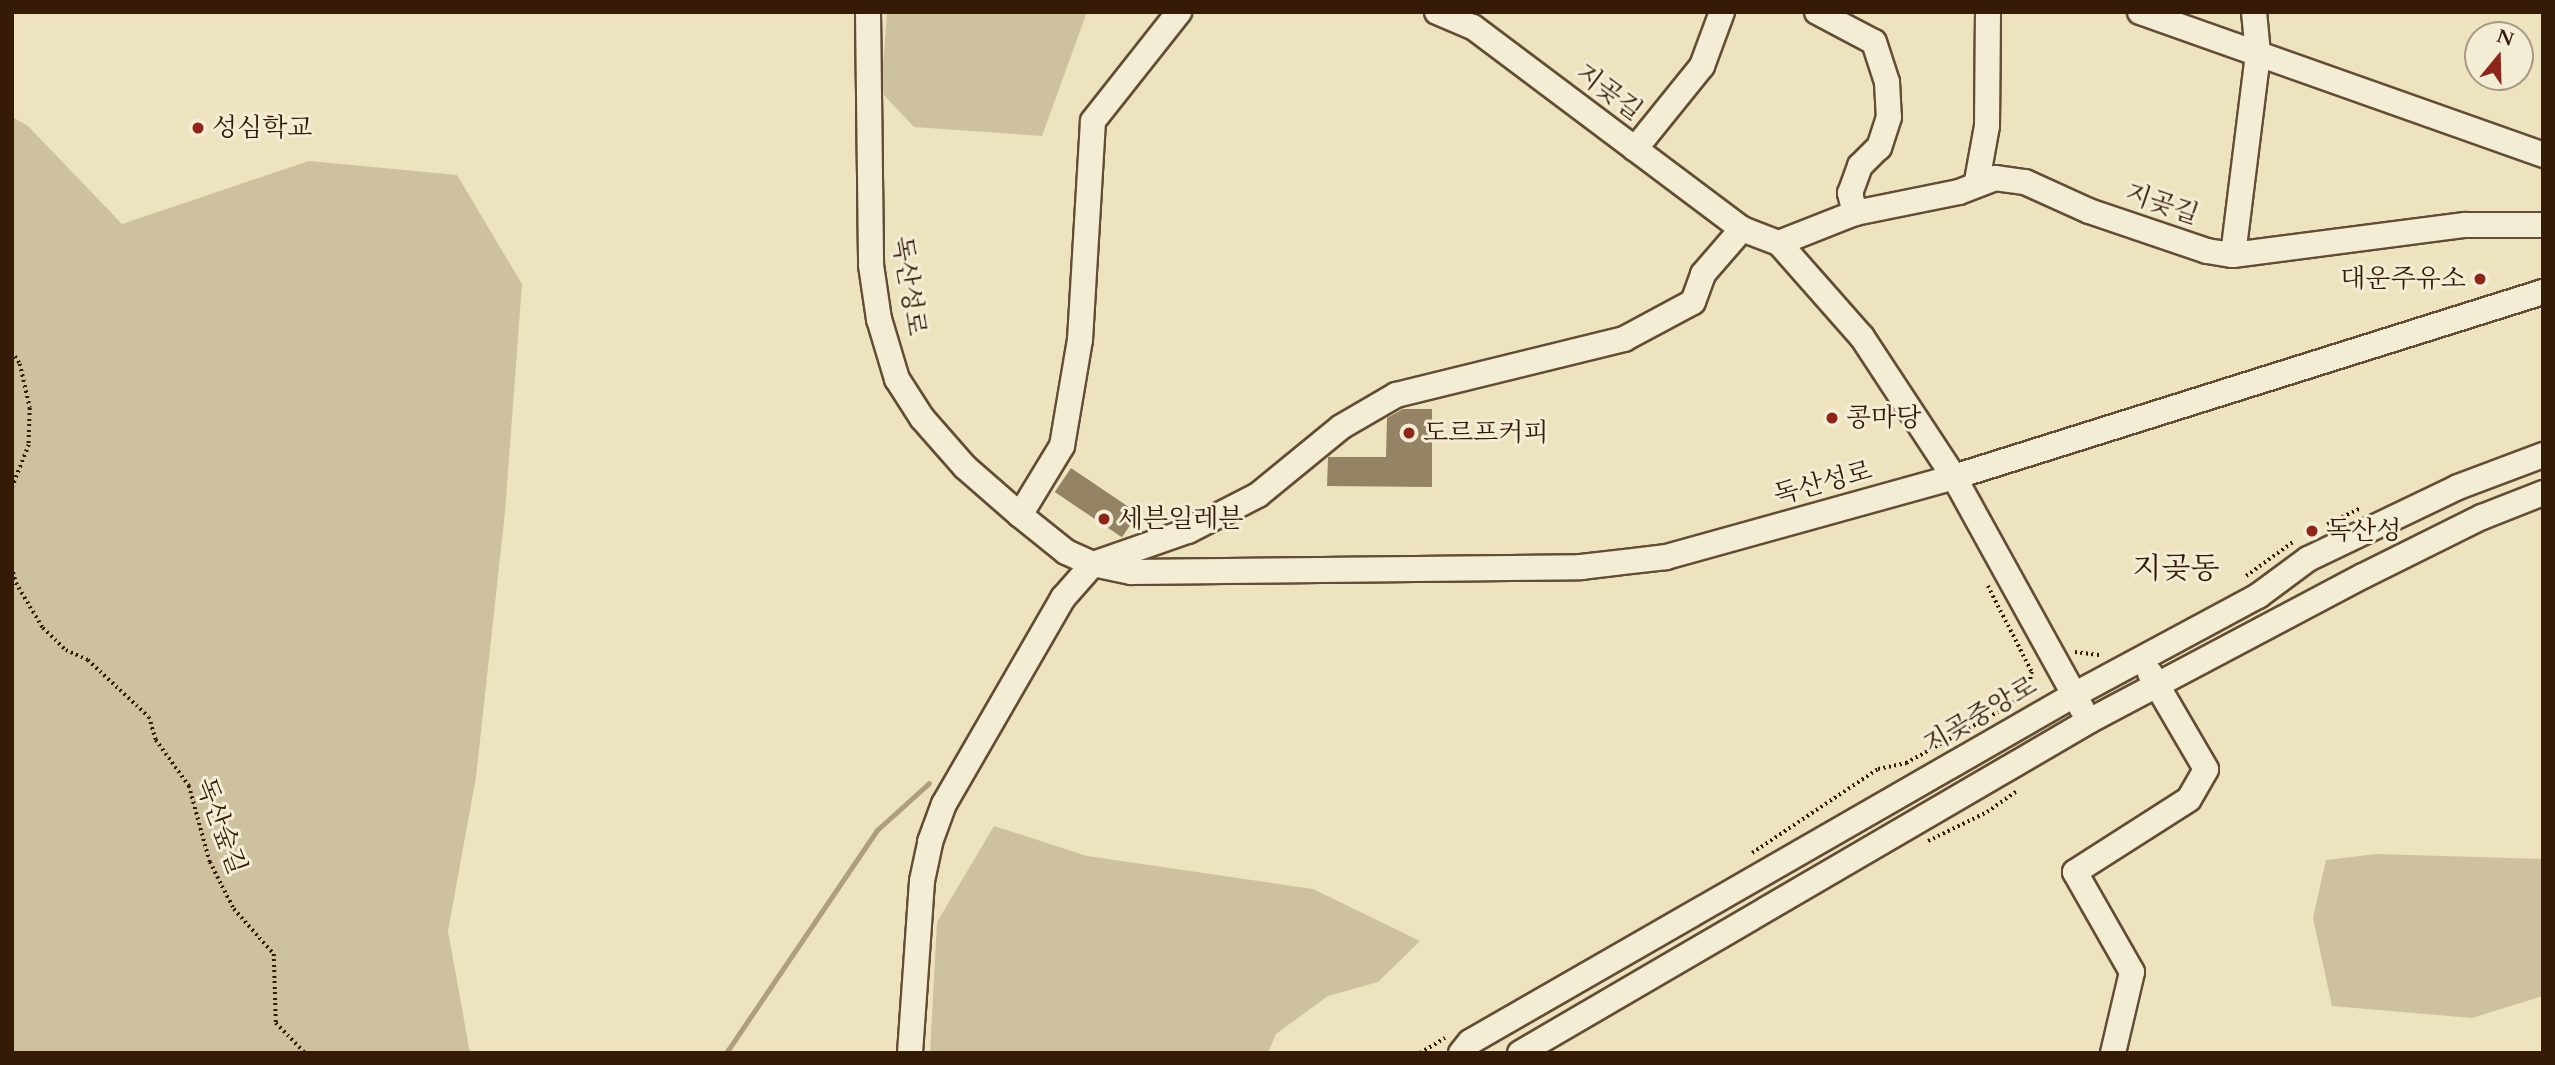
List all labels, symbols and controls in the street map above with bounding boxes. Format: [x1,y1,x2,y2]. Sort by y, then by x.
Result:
north arrow [2464,21,2534,91]
text: N [2493,23,2517,53]
street label: 지곶길 [1570,57,1648,127]
place label: 성심학교 [212,112,312,144]
marker: 성심학교 [190,120,206,136]
street label: 지곶길 [2121,177,2203,231]
street label: 독산성로 [886,234,932,338]
place label: 대운주유소 [2340,263,2466,295]
marker: 대운주유소 [2472,271,2488,287]
place label: 콩마당 [1846,402,1921,434]
marker: 콩마당 [1824,410,1840,426]
place label: 도르프커피 [1423,417,1549,449]
marker: 도르프커피 [1401,425,1417,441]
street label: 독산성로 [1770,455,1876,511]
place label: 세븐일레븐 [1118,503,1244,535]
marker: 세븐일레븐 [1096,511,1112,527]
place label: 독산성 [2326,515,2401,547]
marker: 독산성 [2304,523,2320,539]
district label: 지곶동 [2133,551,2219,587]
street label: 지곶중앙로 [1918,670,2042,760]
street label: 독산숲길 [189,773,253,879]

